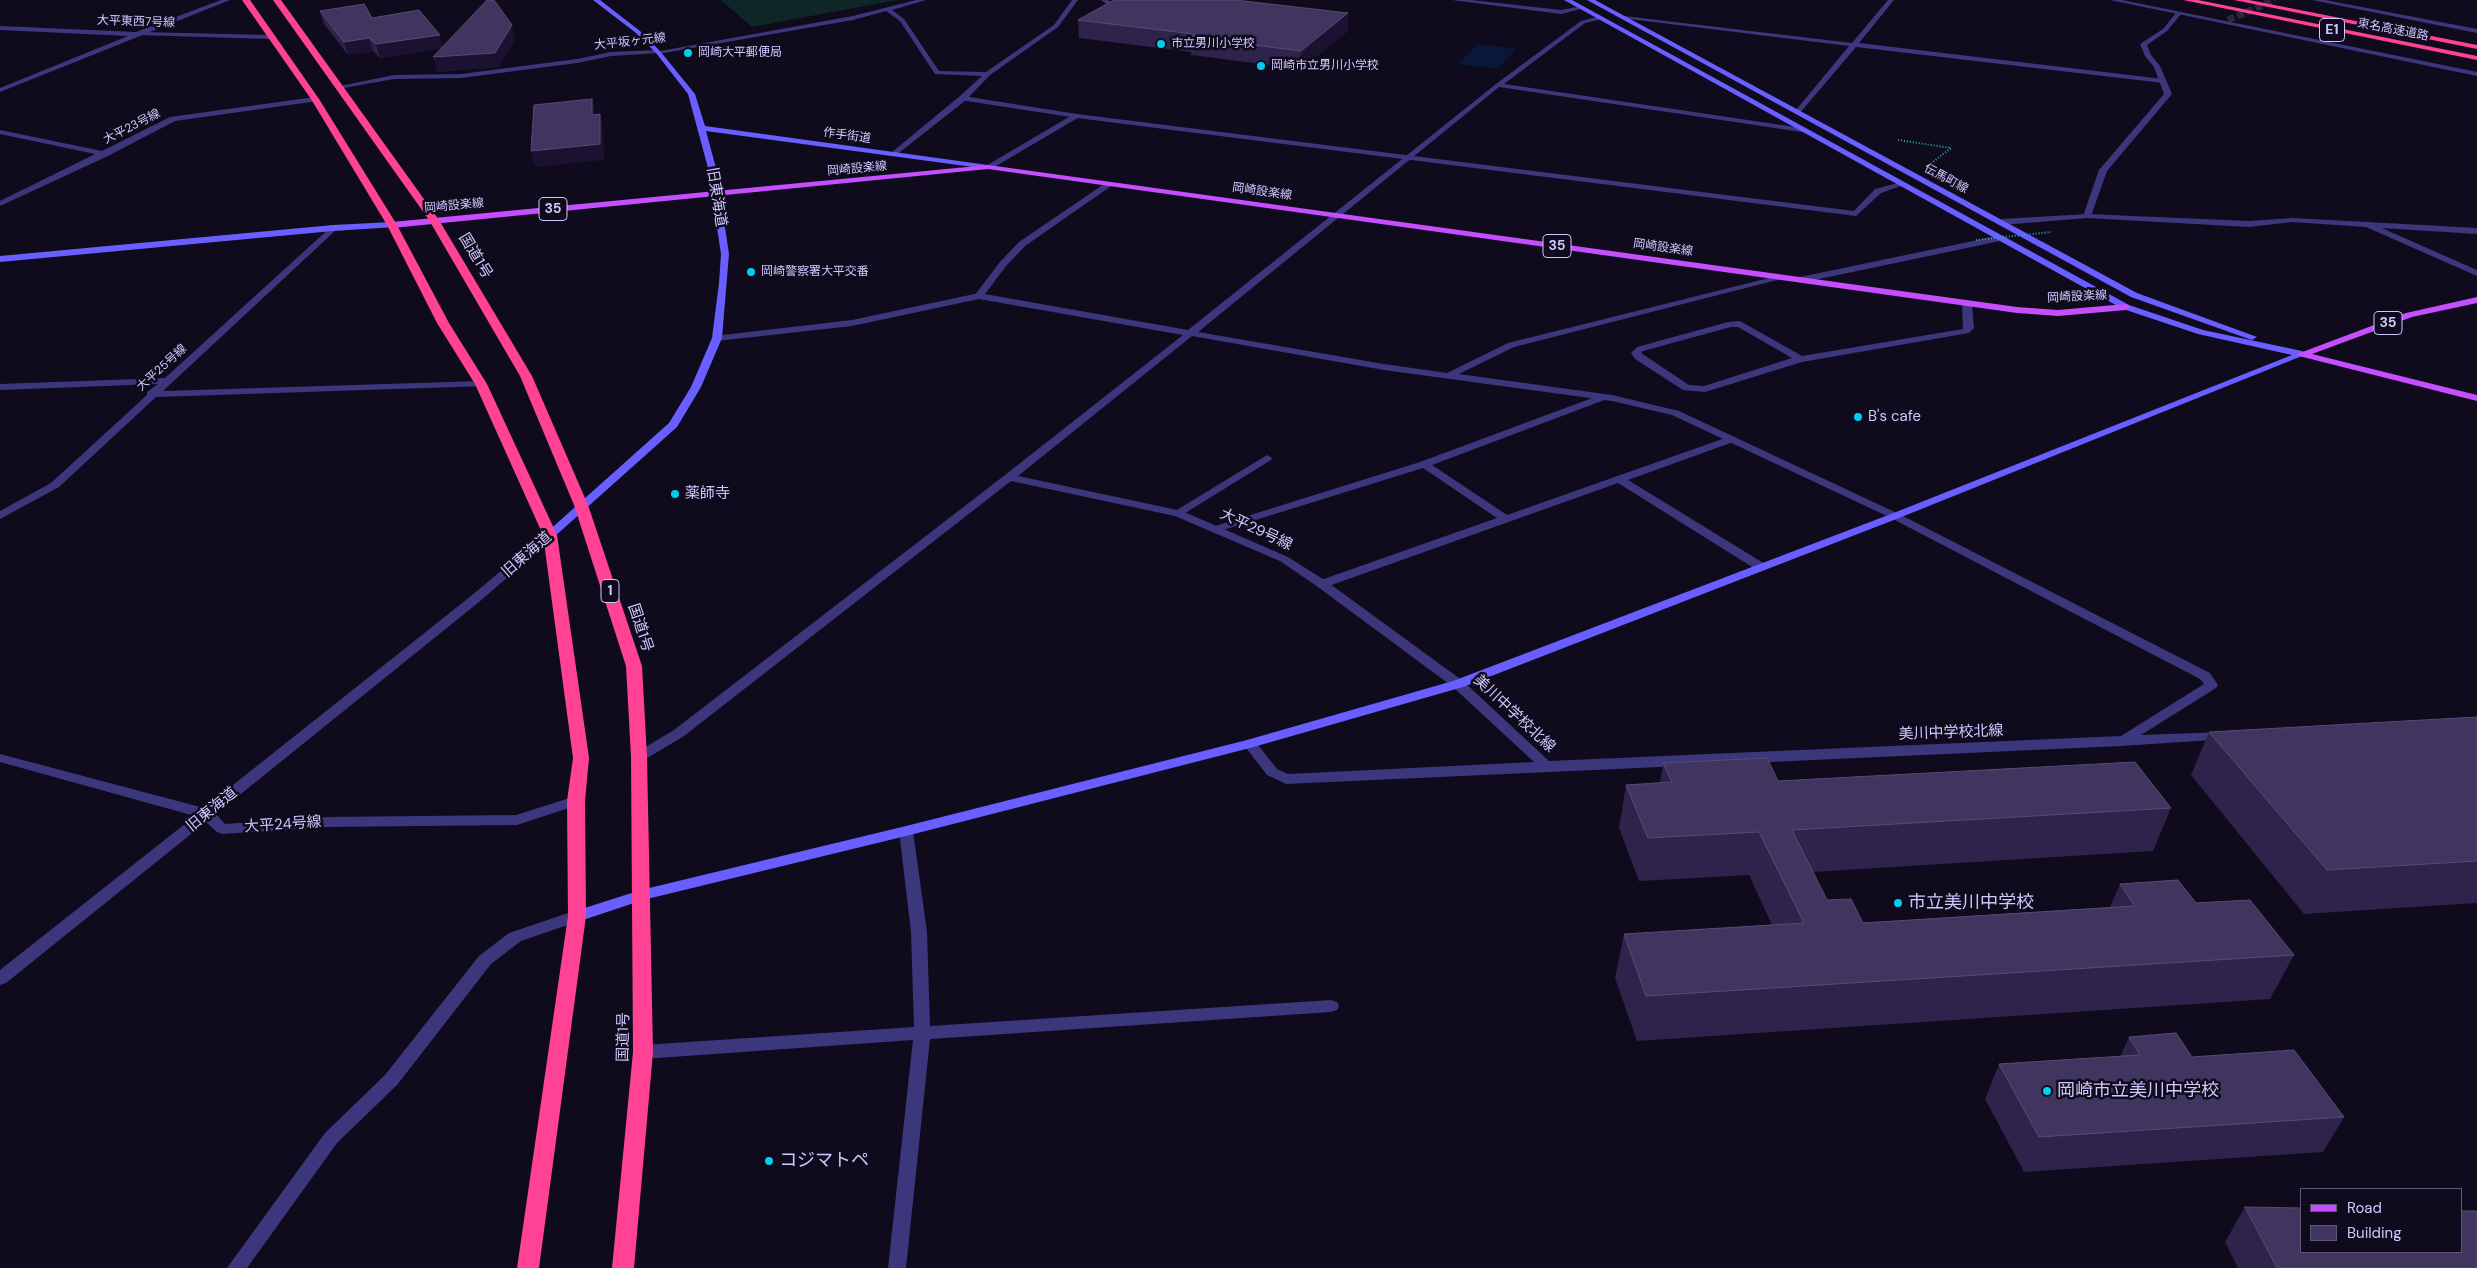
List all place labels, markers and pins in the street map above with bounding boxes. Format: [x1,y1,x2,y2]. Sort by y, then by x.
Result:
place label: 市立男川小学校 [1171,37,1255,51]
marker: 市立男川小学校 [1155,38,1167,50]
place label: 岡崎大平郵便局 [698,46,782,60]
marker: 岡崎大平郵便局 [682,47,694,59]
place label: 岡崎市立男川小学校 [1271,59,1379,73]
marker: 岡崎市立男川小学校 [1255,60,1267,72]
place label: 岡崎警察署大平交番 [761,265,869,279]
marker: 岡崎警察署大平交番 [745,266,757,278]
place label: B's cafe [1868,408,1921,426]
marker: B's cafe [1852,411,1864,423]
place label: 薬師寺 [685,485,730,503]
marker: 薬師寺 [669,488,681,500]
place label: 市立美川中学校 [1908,892,2034,914]
marker: 市立美川中学校 [1892,897,1904,909]
place label: 岡崎市立美川中学校 [2057,1080,2219,1102]
marker: 岡崎市立美川中学校 [2041,1085,2053,1097]
place label: コジマトペ [779,1150,869,1172]
marker: コジマトペ [763,1155,775,1167]

